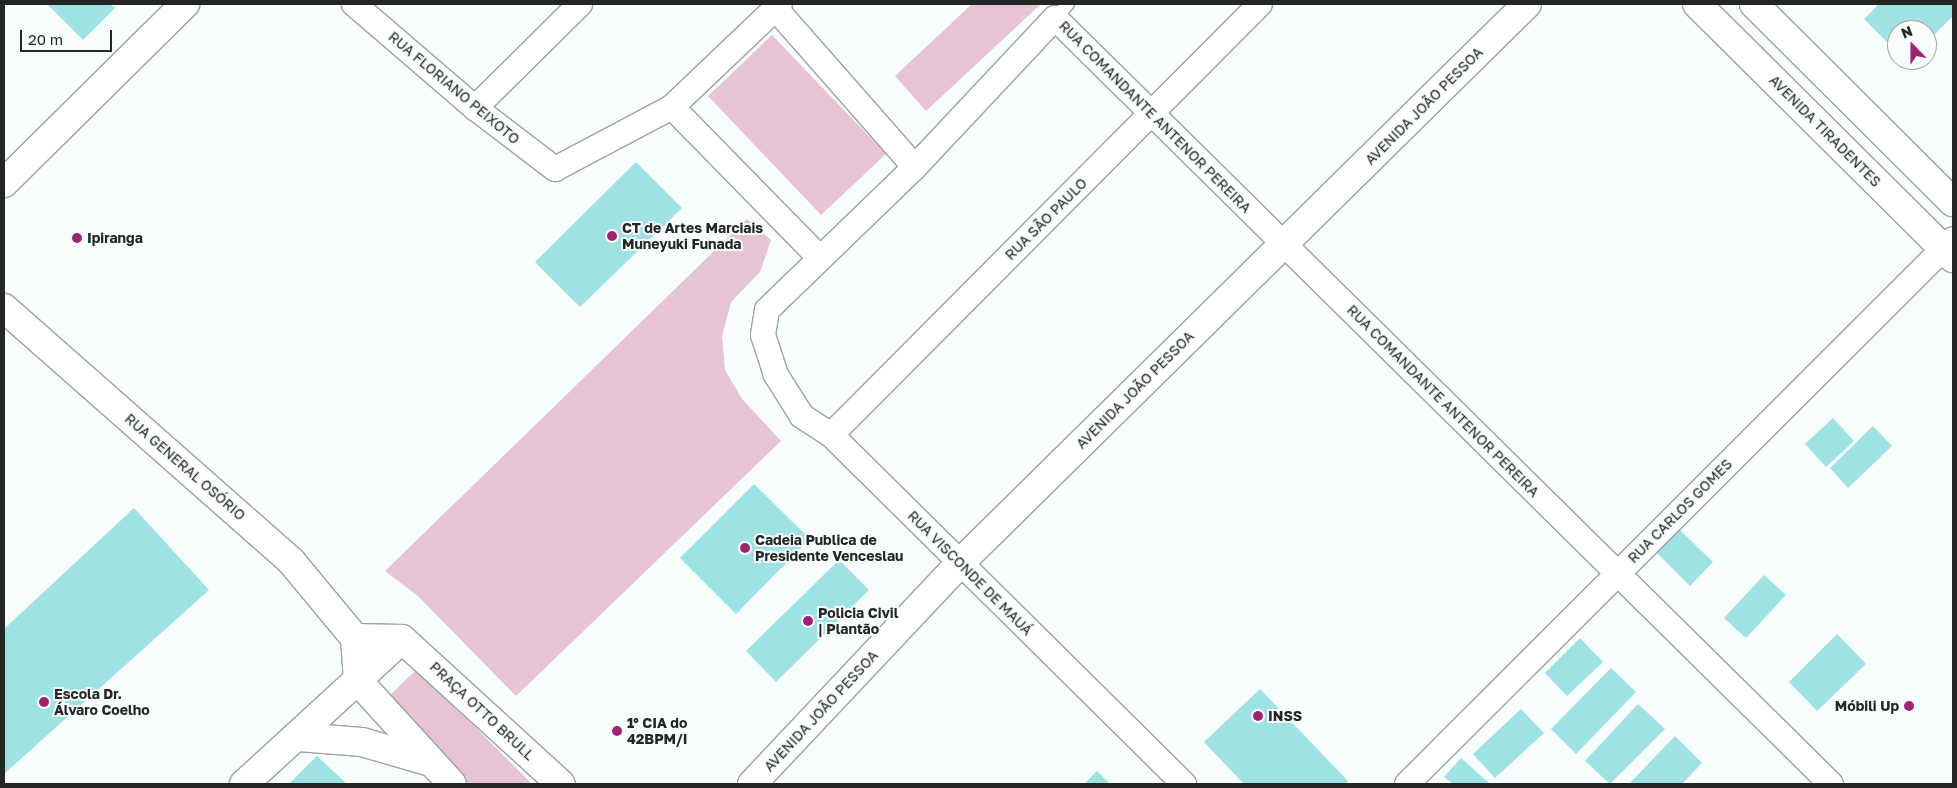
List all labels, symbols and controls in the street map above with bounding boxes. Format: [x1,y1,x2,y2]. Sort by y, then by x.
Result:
street label: RUA COMANDANTE ANTENOR PEREIRA [1056,18,1254,216]
scale bar [22,20,115,52]
north arrow [1887,20,1937,70]
text: N [1898,22,1915,41]
street label: RUA FLORIANO PEIXOTO [385,28,523,148]
text: 20 m [28,30,63,48]
street label: AVENIDA JOÃO PESSOA [1362,44,1486,168]
street label: AVENIDA TIRADENTES [1766,72,1884,190]
street label: RUA SÃO PAULO [1002,175,1090,263]
place label: CT de Artes Marciais Muneyuki Funada [622,220,763,252]
place label: Ipiranga [87,230,143,246]
marker: CT de Artes Marciais Muneyuki Funada [606,230,618,242]
marker: Ipiranga [71,232,83,244]
street label: RUA COMANDANTE ANTENOR PEREIRA [1344,302,1542,500]
street label: AVENIDA JOÃO PESSOA [1073,328,1197,452]
street label: RUA GENERAL OSÓRIO [121,410,249,524]
street label: RUA CARLOS GOMES [1624,455,1736,567]
street label: RUA VISCONDE DE MAUÁ [904,507,1036,639]
place label: Cadeia Publica de Presidente Venceslau [755,532,903,564]
marker: Cadeia Publica de Presidente Venceslau [739,542,751,554]
place label: Policia Civil | Plantão [818,605,898,638]
marker: Policia Civil | Plantão [802,615,814,627]
street label: AVENIDA JOÃO PESSOA [761,647,881,775]
street label: PRAÇA OTTO BRULL [426,658,538,764]
place label: Escola Dr. Álvaro Coelho [54,686,150,719]
marker: Escola Dr. Álvaro Coelho [38,696,50,708]
place label: Móbili Up [1835,698,1899,714]
marker: Móbili Up [1903,700,1915,712]
place label: INSS [1268,708,1302,724]
marker: INSS [1252,710,1264,722]
place label: 1° CIA do 42BPM/I [627,715,687,748]
marker: 1° CIA do 42BPM/I [611,725,623,737]

